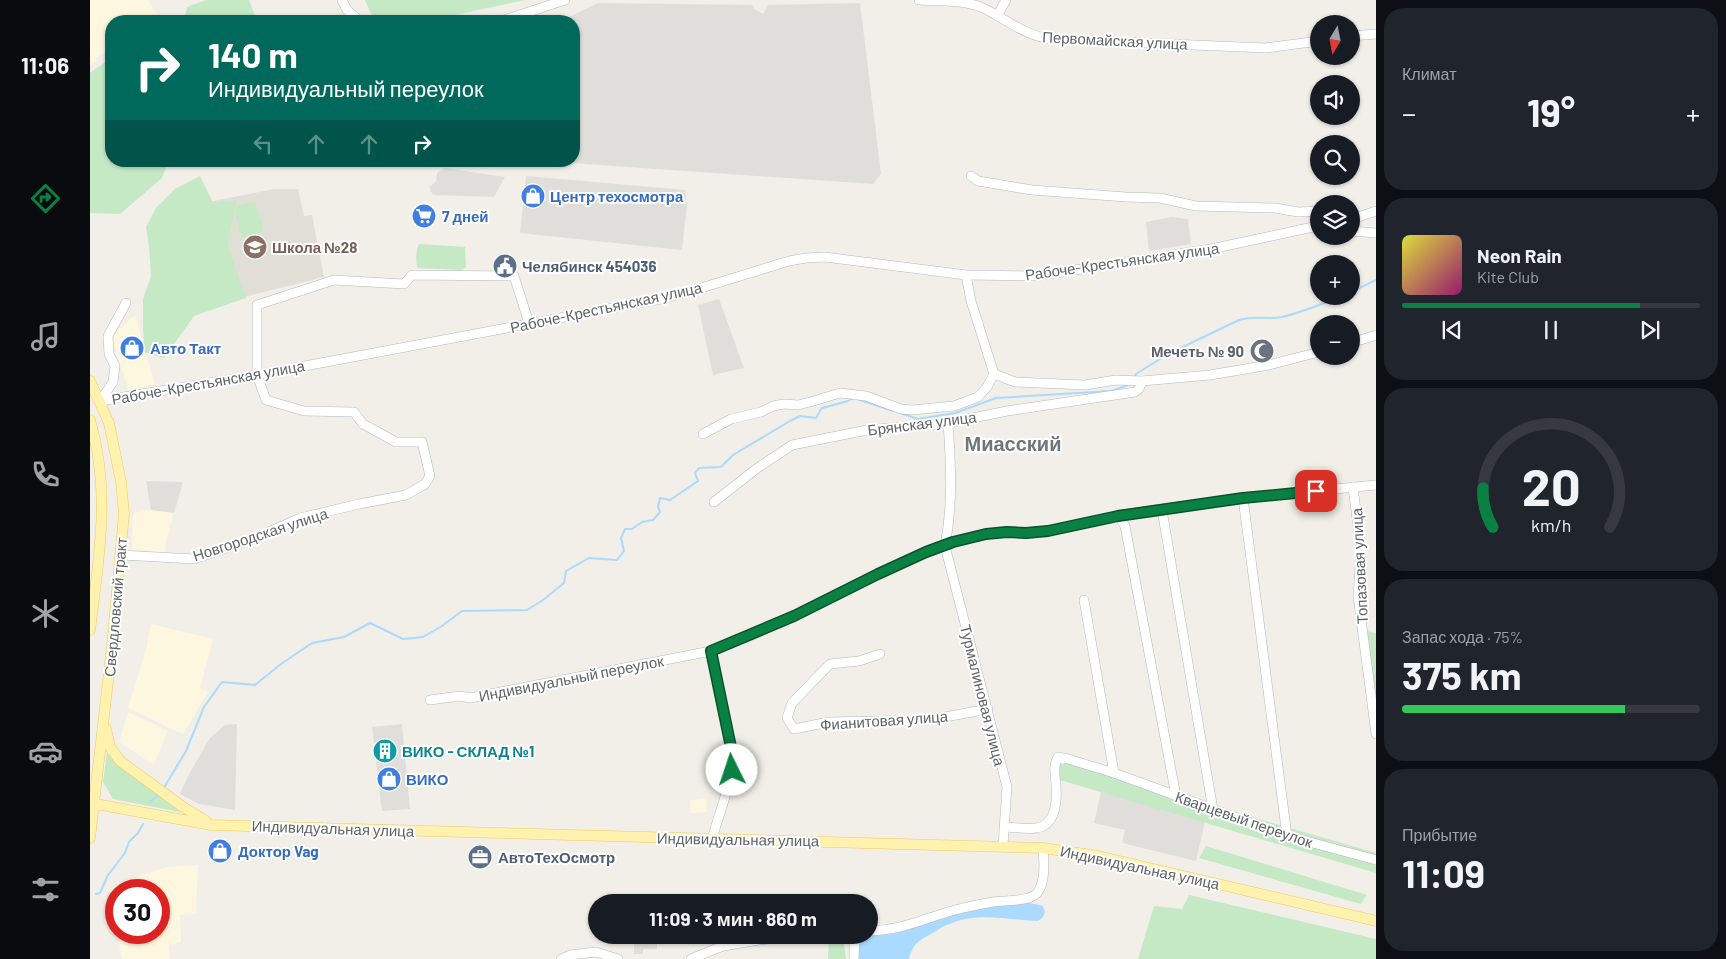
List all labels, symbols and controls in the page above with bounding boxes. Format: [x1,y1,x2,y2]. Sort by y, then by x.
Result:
north arrow [1310,15,1360,65]
map controls [1310,15,1360,365]
street label: Первомайская улица [1042,27,1189,53]
text: 140 m [208,33,298,75]
icon: right [125,35,190,100]
text: 11:06 [21,52,69,78]
text: Климат [1402,64,1456,83]
text: Индивидуальный переулок [208,75,484,101]
button: sound [1310,75,1360,125]
text: 19° [1527,89,1575,135]
text: − [1402,96,1416,130]
text: + [1686,96,1700,130]
icon: left [249,130,277,158]
icon: ahead [302,130,330,158]
icon: ahead [355,130,383,158]
icon: right [408,130,436,158]
button: search [1310,135,1360,185]
icon: directions [28,181,63,216]
shop icon: Центр техосмотра [520,183,546,209]
place label: Центр техосмотра [550,187,684,205]
button: layers [1310,195,1360,245]
supermarket icon: 7 дней [411,203,437,229]
place label: 7 дней [442,207,489,225]
school or university icon: Школа №28 [242,234,268,260]
place label: Школа №28 [272,238,357,256]
street label: Рабоче-Крестьянская улица [1024,238,1221,284]
text: Neon Rain [1477,244,1562,267]
public building icon: Челябинск 454036 [492,253,518,279]
button: + [1310,255,1360,305]
place label: Челябинск 454036 [522,257,657,275]
text: Kite Club [1477,267,1539,286]
street label: Рабоче-Крестьянская улица [508,278,704,336]
button: − [1310,315,1360,365]
icon: previous [1438,316,1466,344]
icon: pause [1537,316,1565,344]
icon: next [1636,316,1664,344]
icon: music [28,319,63,354]
shop icon: Авто Такт [119,335,145,361]
mosque icon: Мечеть № 90 [1249,338,1275,364]
place label: Авто Такт [150,339,221,357]
place label: Мечеть № 90 [1151,342,1244,360]
street label: Рабоче-Крестьянская улица [110,356,307,408]
street label: Брянская улица [867,407,978,439]
district label: Миасский [965,431,1061,455]
text: 20 [1522,454,1580,516]
icon: phone [28,457,63,492]
pin [1295,470,1337,512]
icon: arrive [1302,477,1330,505]
street label: Новгородская улица [190,503,330,564]
street label: Топазовая улица [1347,507,1371,624]
text: km/h [1531,514,1571,536]
street label: Свердловский тракт [100,536,130,677]
icon: climate [28,596,63,631]
street label: Турмалиновая улица [957,623,1009,768]
text: Запас хода · 75% [1402,627,1523,646]
street label: Индивидуальный переулок [477,651,665,705]
text: 375 km [1402,652,1521,698]
street label: Фианитовая улица [819,707,949,733]
icon: car [28,734,63,769]
building icon: ВИКО - СКЛАД №1 [372,738,398,764]
place label: ВИКО - СКЛАД №1 [402,742,534,760]
position arrow [705,743,757,795]
shop icon: ВИКО [376,766,402,792]
place label: ВИКО [406,770,449,788]
street label: Кварцевый переулок [1173,787,1315,851]
street label: Индивидуальная улица [251,816,415,840]
text: Прибытие [1402,825,1477,844]
street label: Индивидуальная улица [657,829,820,849]
shop icon: Доктор Vag [207,838,233,864]
street label: Индивидуальная улица [1059,841,1222,893]
place label: Доктор Vag [238,842,319,860]
office icon: АвтоТехОсмотр [467,844,493,870]
place label: АвтоТехОсмотр [498,848,615,866]
text: 11:09 [1402,850,1485,896]
icon: filters [28,872,63,907]
speed limit sign: 30 [105,879,170,944]
text: 11:09 · 3 мин · 860 m [649,907,817,930]

